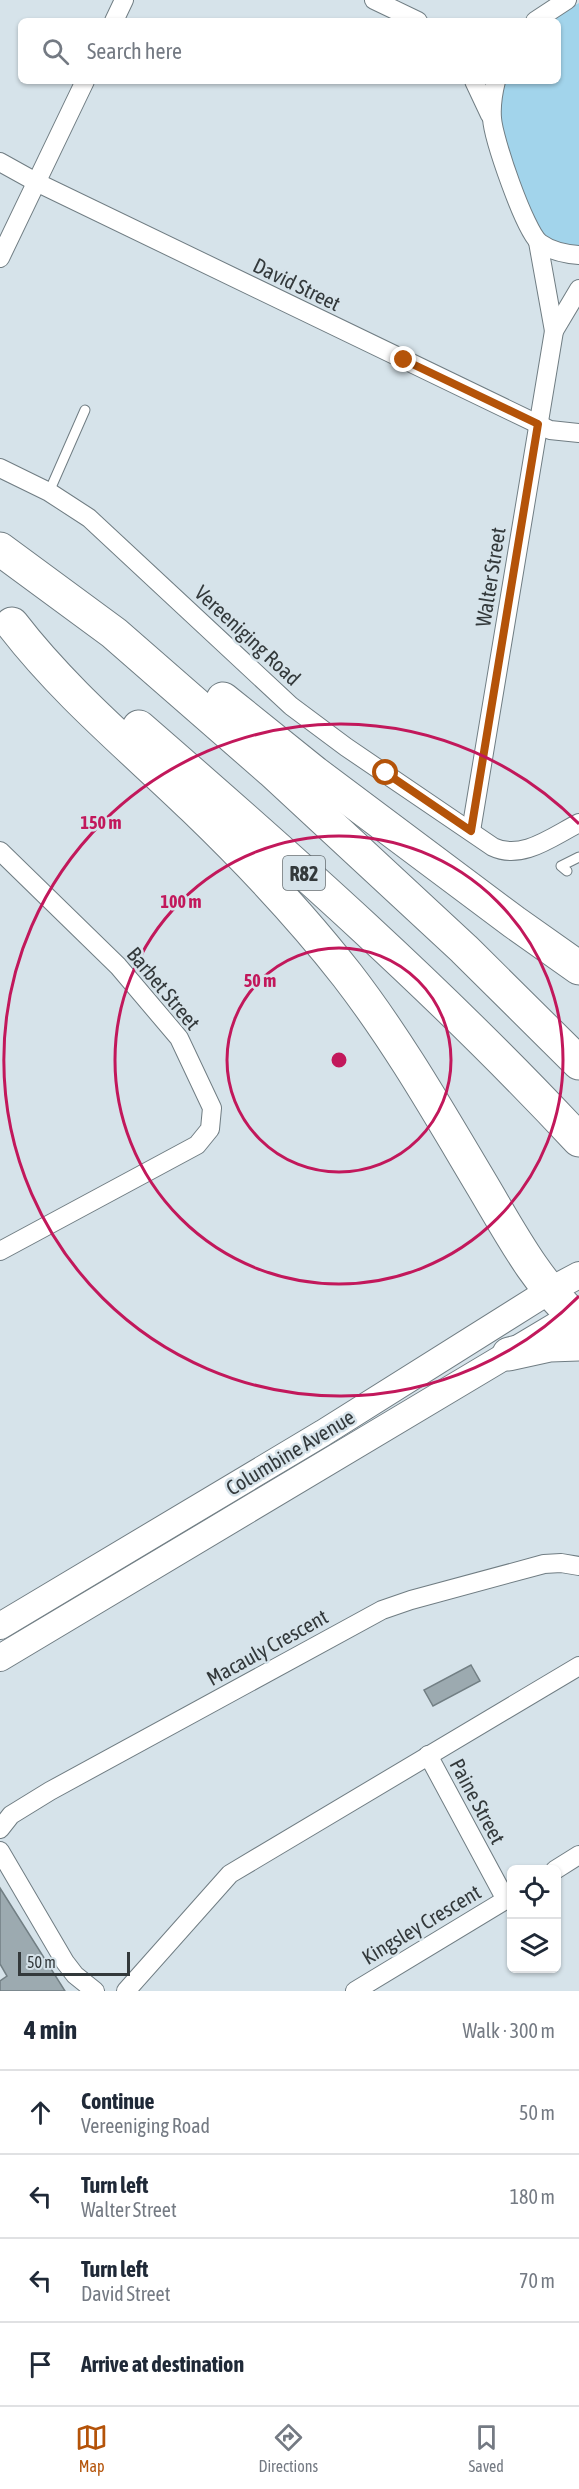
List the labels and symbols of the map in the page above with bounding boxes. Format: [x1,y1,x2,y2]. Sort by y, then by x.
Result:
street label: David Street [250,253,344,315]
route end [390,346,416,372]
street label: Walter Street [470,526,510,628]
street label: Vereeniging Road [190,580,306,690]
route start [372,759,398,785]
text: 150 m [81,812,121,833]
road number: R82 [283,856,325,890]
text: 100 m [161,891,201,912]
street label: Barbet Street [123,942,205,1034]
text: 50 m [244,970,276,991]
centre of rings [329,1050,349,1070]
street label: Columbine Avenue [221,1404,359,1500]
street label: Macauly Crescent [202,1604,332,1690]
street label: Paine Street [446,1754,510,1848]
street label: Kingsley Crescent [357,1879,485,1969]
scale bar [18,1949,130,1976]

